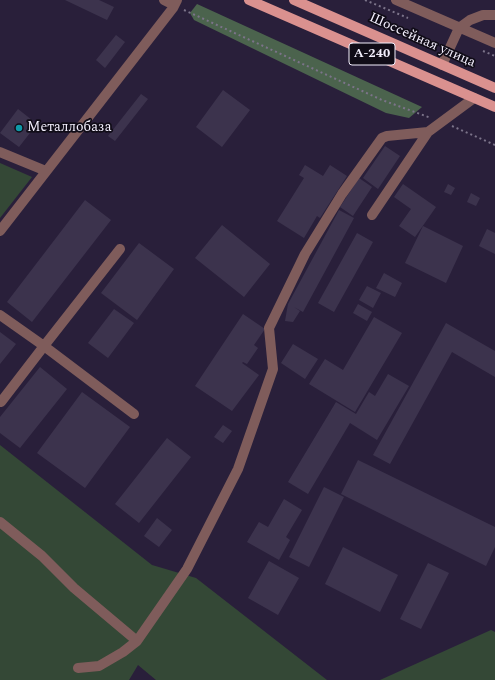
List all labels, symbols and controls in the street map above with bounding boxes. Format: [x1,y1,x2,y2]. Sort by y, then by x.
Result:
street label: Шоссейная улица [366,10,478,72]
road number: А-240 [349,43,395,65]
place label: Металлобаза [27,120,112,136]
marker: Металлобаза [14,123,24,133]

